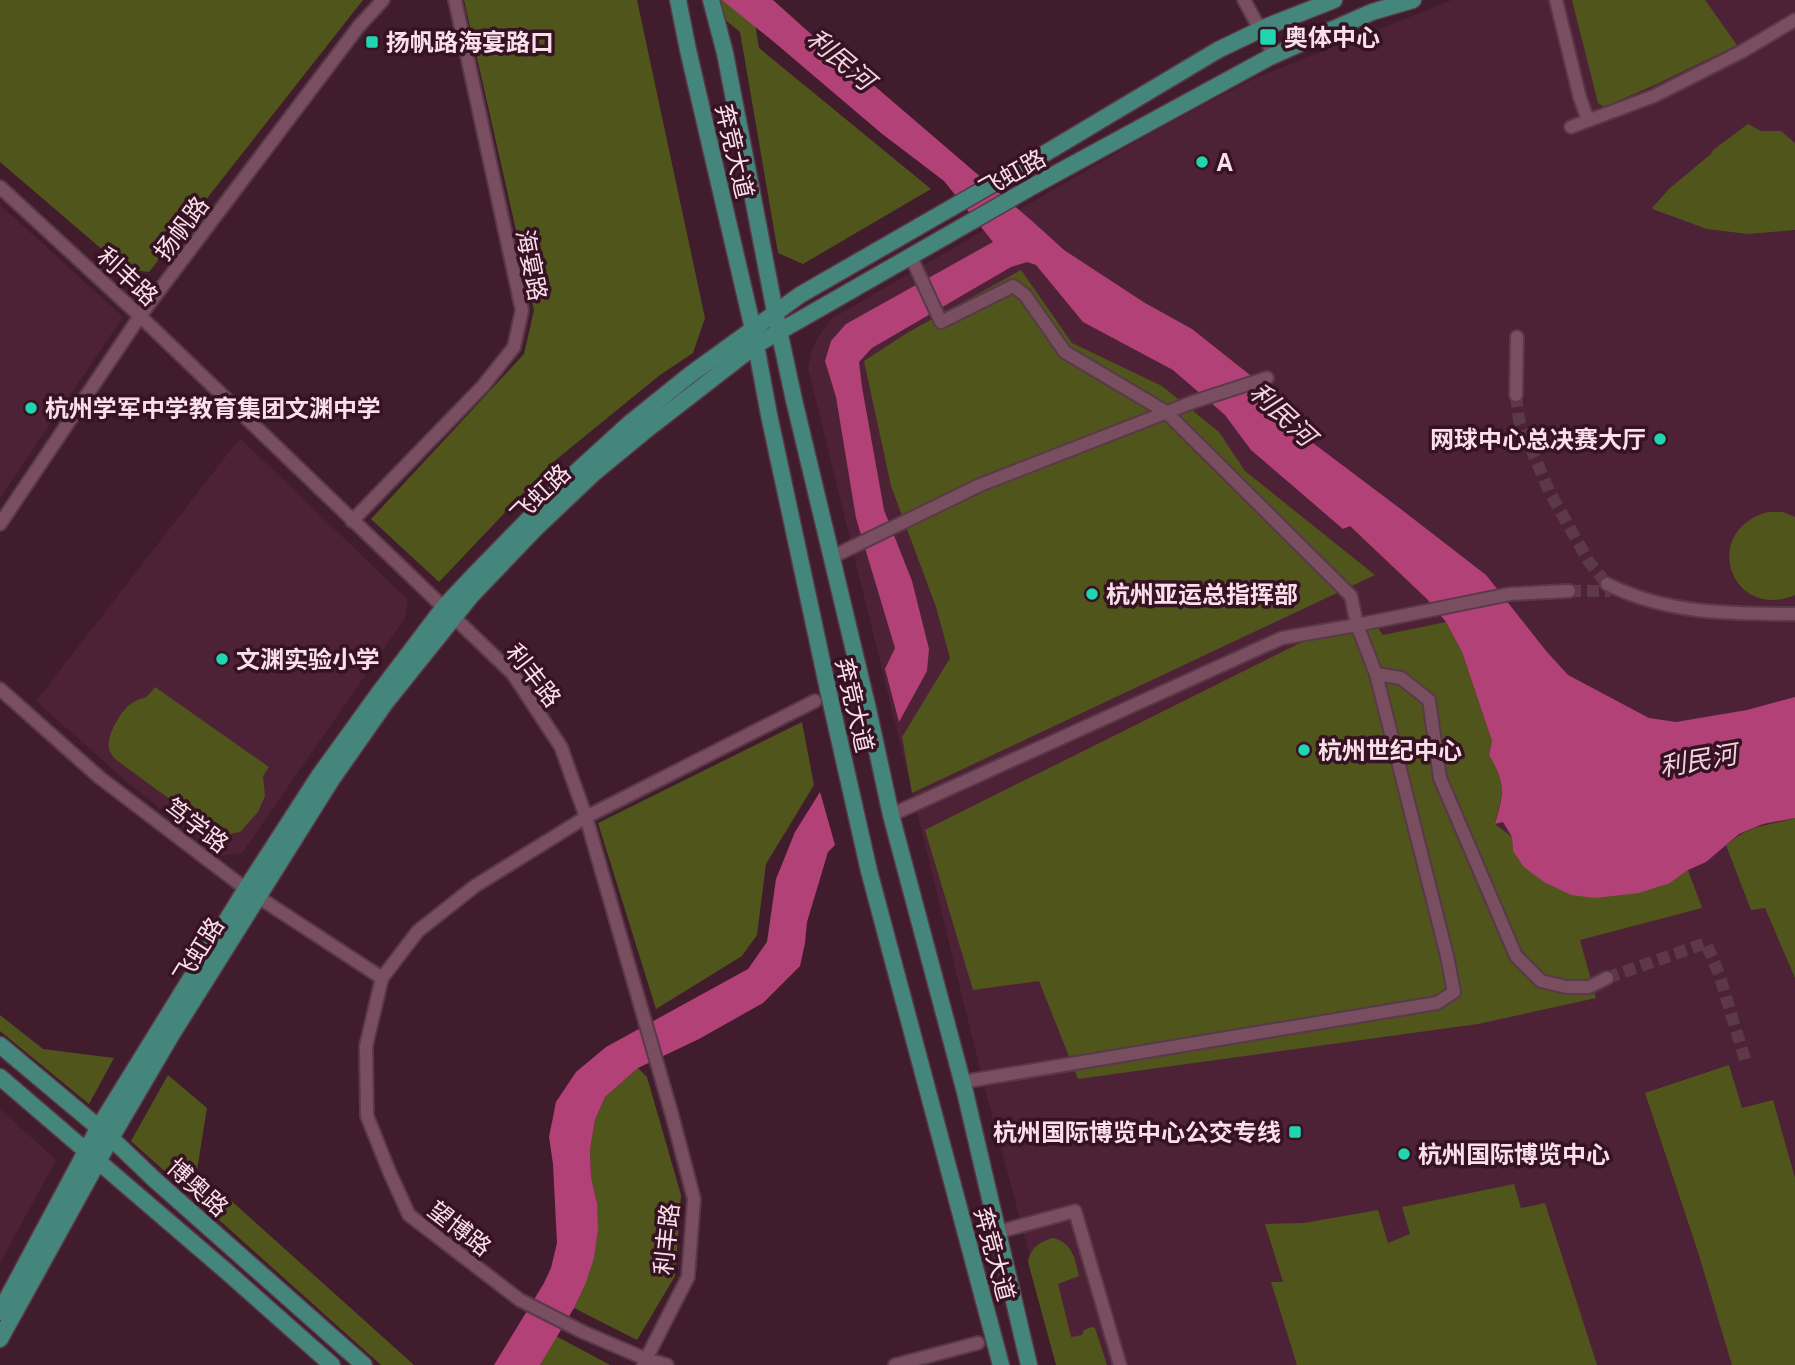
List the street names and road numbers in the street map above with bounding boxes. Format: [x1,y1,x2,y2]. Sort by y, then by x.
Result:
street label: 奔竞大道 [711,101,759,201]
street label: 飞虹路 [974,143,1050,203]
street label: 扬帆路 [148,191,214,265]
street label: 海宴路 [511,227,553,303]
street label: 利丰路 [92,241,164,311]
street label: 飞虹路 [504,458,576,528]
street label: 利丰路 [501,638,567,712]
street label: 奔竞大道 [831,655,879,755]
street label: 笃学路 [160,792,234,858]
street label: 飞虹路 [167,912,229,988]
street label: 博奥路 [162,1153,234,1221]
street label: 望博路 [423,1195,497,1261]
street label: 利丰路 [648,1202,684,1276]
street label: 奔竞大道 [969,1204,1021,1304]

